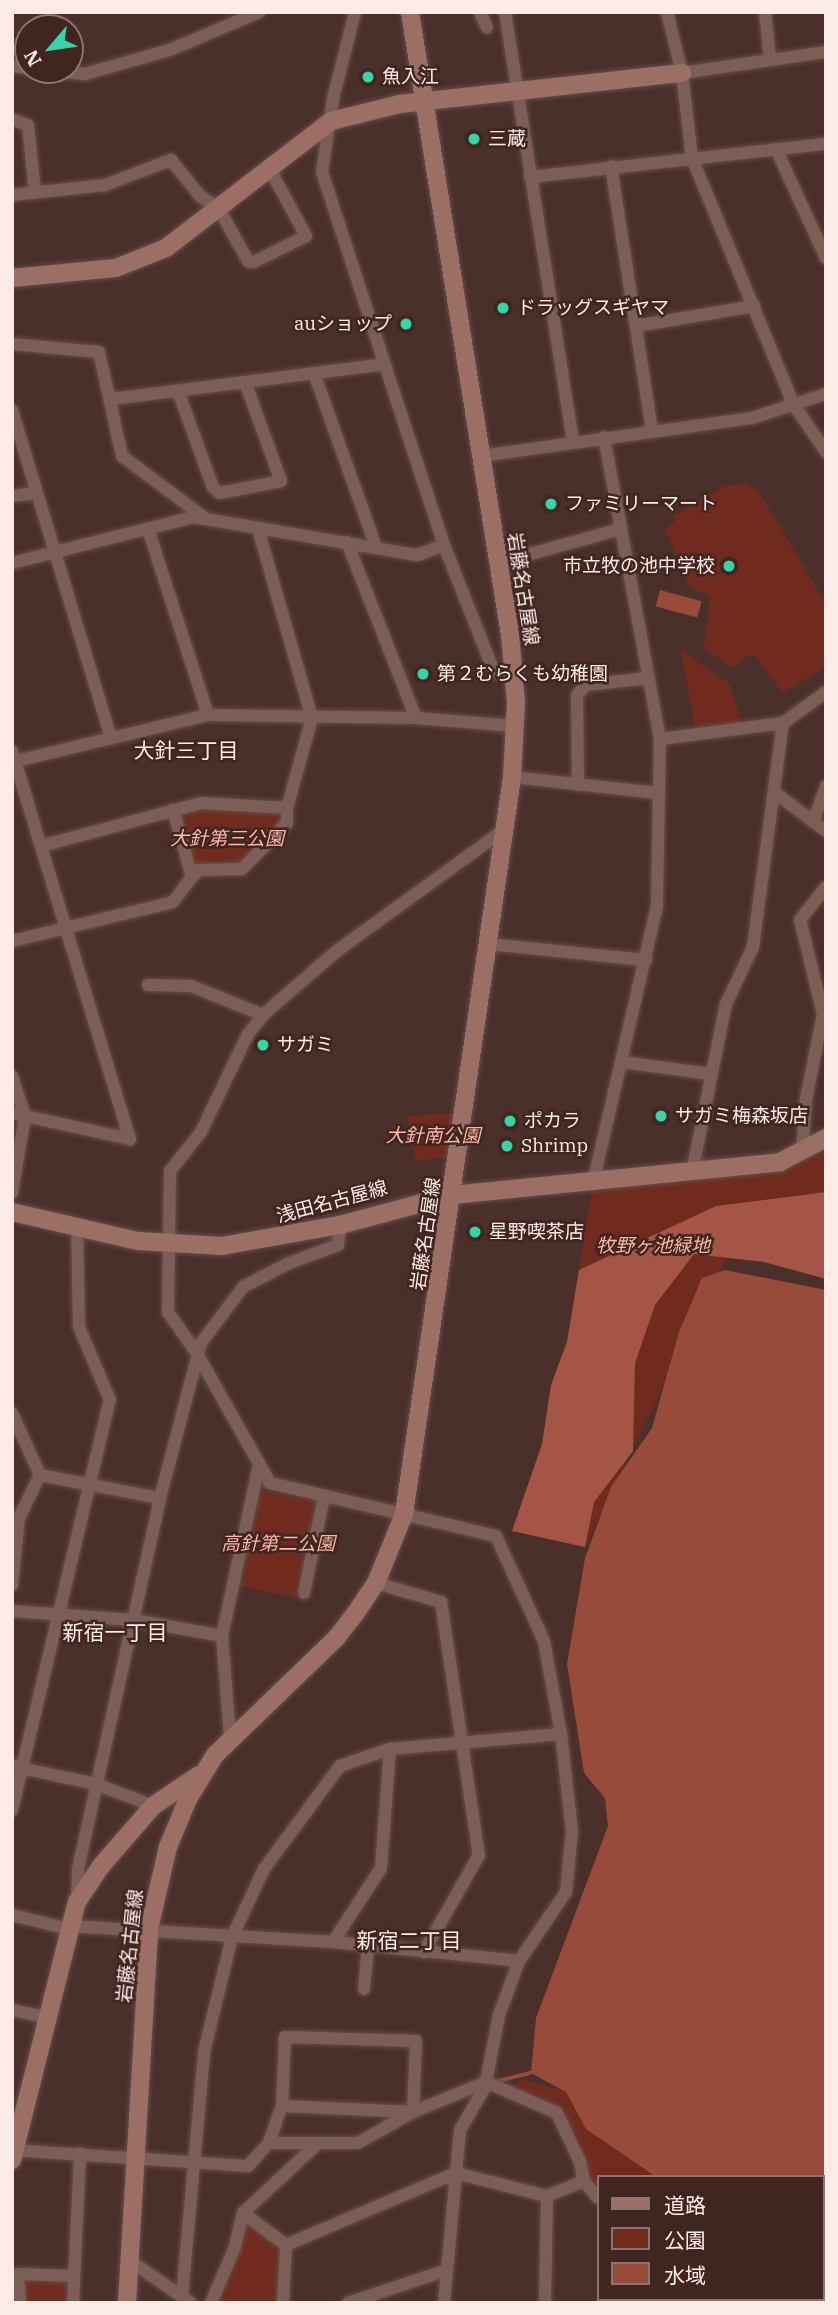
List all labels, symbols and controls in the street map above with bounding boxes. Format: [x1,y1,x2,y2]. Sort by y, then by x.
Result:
north arrow [14,14,84,84]
text: N [18,46,47,71]
place label: 魚入江 [382,66,439,88]
marker: 魚入江 [360,69,376,85]
place label: 三蔵 [488,128,526,150]
marker: 三蔵 [466,131,482,147]
place label: ドラッグスギヤマ [517,297,669,319]
marker: ドラッグスギヤマ [495,300,511,316]
place label: auショップ [294,313,392,335]
marker: auショップ [398,316,414,332]
place label: ファミリーマート [565,493,717,515]
marker: ファミリーマート [543,496,559,512]
street label: 岩藤名古屋線 [503,531,543,647]
place label: 市立牧の池中学校 [563,555,715,577]
marker: 市立牧の池中学校 [721,558,737,574]
place label: 第２むらくも幼稚園 [437,663,608,685]
marker: 第２むらくも幼稚園 [415,666,431,682]
district label: 大針三丁目 [134,737,238,763]
park label: 大針第三公園 [170,828,284,850]
place label: サガミ [277,1034,334,1056]
marker: サガミ [255,1037,271,1053]
place label: サガミ梅森坂店 [675,1105,808,1127]
marker: サガミ梅森坂店 [653,1108,669,1124]
place label: ポカラ [524,1110,581,1132]
marker: ポカラ [502,1113,518,1129]
park label: 大針南公園 [386,1125,480,1147]
place label: Shrimp [521,1135,588,1157]
marker: Shrimp [499,1138,515,1154]
street label: 浅田名古屋線 [274,1176,390,1228]
street label: 岩藤名古屋線 [407,1176,445,1292]
place label: 星野喫茶店 [489,1221,584,1243]
marker: 星野喫茶店 [467,1224,483,1240]
park label: 牧野ヶ池緑地 [596,1235,710,1257]
park label: 高針第二公園 [221,1533,335,1555]
district label: 新宿一丁目 [63,1619,167,1645]
street label: 岩藤名古屋線 [113,1888,147,2004]
district label: 新宿二丁目 [357,1927,461,1953]
legend [596,2175,824,2301]
text: 道路 [664,2191,706,2219]
text: 公園 [664,2226,706,2254]
text: 水域 [664,2261,706,2289]

